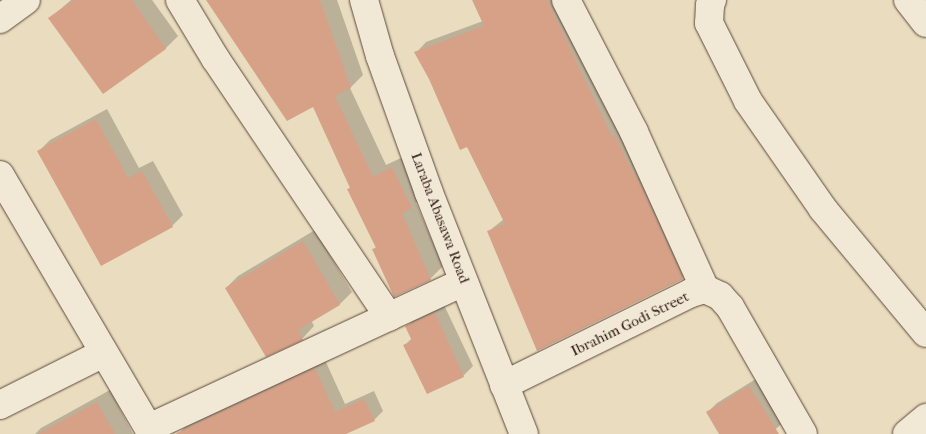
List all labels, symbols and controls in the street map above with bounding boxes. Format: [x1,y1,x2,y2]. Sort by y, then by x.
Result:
street label: Laraba Abasawa Road [407,150,473,286]
street label: Ibrahim Godi Street [568,288,692,360]

